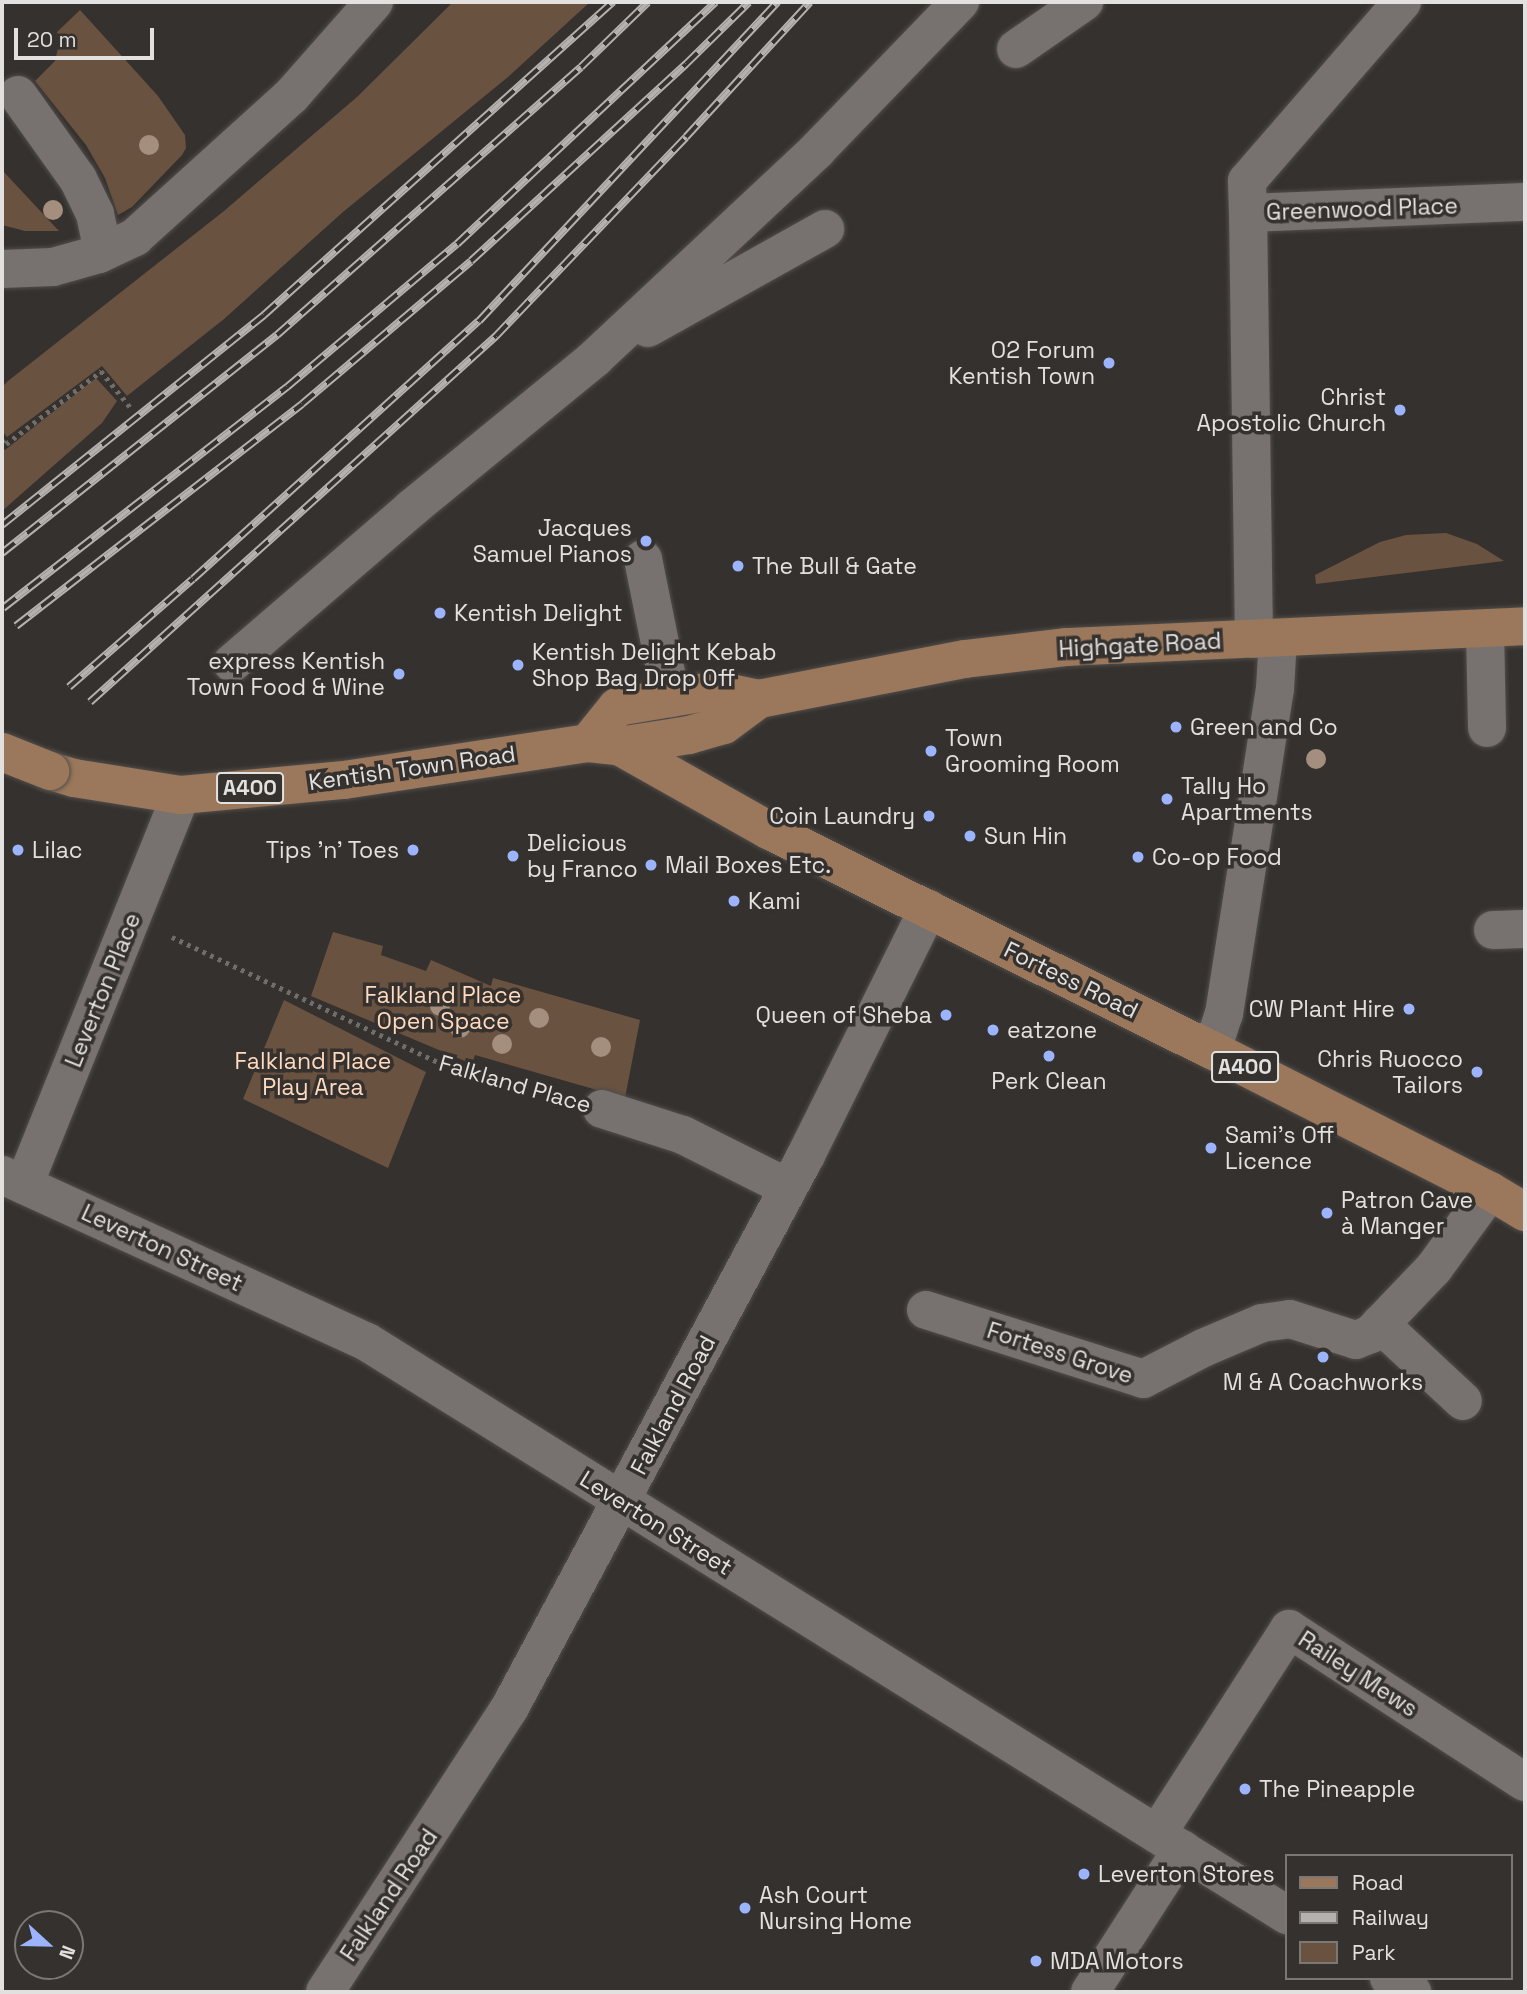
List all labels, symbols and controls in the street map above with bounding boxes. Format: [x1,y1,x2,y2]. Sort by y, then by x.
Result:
scale bar [18,14,158,58]
text: 20 m [27,26,77,53]
street label: Greenwood Place [1266,192,1458,226]
place label: O2 Forum Kentish Town [948,336,1095,390]
marker: O2 Forum Kentish Town [1101,355,1117,371]
place label: Christ Apostolic Church [1196,383,1386,437]
marker: Christ Apostolic Church [1392,402,1408,418]
place label: Jacques Samuel Pianos [473,514,632,568]
marker: Jacques Samuel Pianos [638,533,654,549]
place label: The Bull & Gate [752,552,917,580]
marker: The Bull & Gate [730,558,746,574]
place label: Kentish Delight [454,599,623,627]
marker: Kentish Delight [432,605,448,621]
street label: Highgate Road [1058,627,1222,663]
place label: Kentish Delight Kebab Shop Bag Drop Off [532,638,776,692]
place label: express Kentish Town Food & Wine [187,647,385,701]
marker: Kentish Delight Kebab Shop Bag Drop Off [510,657,526,673]
marker: express Kentish Town Food & Wine [391,666,407,682]
place label: Green and Co [1190,713,1338,741]
marker: Green and Co [1168,719,1184,735]
place label: Town Grooming Room [945,724,1120,778]
street label: Kentish Town Road [306,740,518,796]
marker: Town Grooming Room [923,743,939,759]
road number: A400 [215,770,285,806]
place label: Tally Ho Apartments [1181,772,1313,826]
marker: Tally Ho Apartments [1159,791,1175,807]
place label: Coin Laundry [769,802,915,830]
marker: Coin Laundry [921,808,937,824]
place label: Sun Hin [984,822,1067,850]
marker: Sun Hin [962,828,978,844]
place label: Delicious by Franco [527,829,638,883]
place label: Lilac [32,836,82,864]
place label: Tips 'n' Toes [265,836,399,864]
marker: Lilac [10,842,26,858]
marker: Tips 'n' Toes [405,842,421,858]
place label: Co-op Food [1152,843,1282,871]
marker: Delicious by Franco [505,848,521,864]
marker: Co-op Food [1130,849,1146,865]
place label: Mail Boxes Etc. [665,851,831,879]
marker: Mail Boxes Etc. [643,857,659,873]
place label: Kami [748,887,801,915]
marker: Kami [726,893,742,909]
street label: Leverton Place [59,909,147,1071]
street label: Fortess Road [1000,936,1142,1024]
park label: Falkland Place Open Space [365,981,521,1035]
place label: CW Plant Hire [1249,995,1395,1023]
place label: Queen of Sheba [756,1001,932,1029]
marker: CW Plant Hire [1401,1001,1417,1017]
marker: Queen of Sheba [938,1007,954,1023]
place label: eatzone [1007,1016,1097,1044]
marker: eatzone [985,1022,1001,1038]
place label: Chris Ruocco Tailors [1317,1045,1463,1099]
park label: Falkland Place Play Area [235,1047,391,1101]
marker: Perk Clean [1041,1048,1057,1064]
street label: Falkland Place [436,1049,594,1119]
road number: A400 [1210,1050,1280,1084]
marker: Chris Ruocco Tailors [1469,1064,1485,1080]
place label: Perk Clean [991,1067,1107,1095]
place label: Sami's Off Licence [1225,1121,1334,1175]
marker: Sami's Off Licence [1203,1140,1219,1156]
place label: Patron Cave à Manger [1341,1186,1473,1240]
street label: Leverton Street [77,1199,247,1297]
marker: Patron Cave à Manger [1319,1205,1335,1221]
street label: Fortess Grove [984,1316,1136,1390]
street label: Falkland Road [625,1331,721,1479]
marker: M & A Coachworks [1315,1349,1331,1365]
place label: M & A Coachworks [1223,1368,1423,1396]
street label: Leverton Street [575,1465,737,1581]
street label: Railey Mews [1293,1625,1423,1723]
place label: The Pineapple [1259,1775,1415,1803]
marker: The Pineapple [1237,1781,1253,1797]
street label: Falkland Road [335,1824,443,1966]
legend [1286,1854,1513,1980]
place label: Leverton Stores [1098,1860,1275,1888]
marker: Leverton Stores [1076,1866,1092,1882]
text: Road [1352,1869,1404,1896]
place label: Ash Court Nursing Home [759,1881,912,1935]
marker: Ash Court Nursing Home [737,1900,753,1916]
text: Railway [1352,1904,1429,1931]
north arrow [14,1910,84,1980]
text: Park [1352,1939,1396,1966]
text: N [53,1942,81,1963]
place label: MDA Motors [1050,1947,1184,1975]
marker: MDA Motors [1028,1953,1044,1969]

